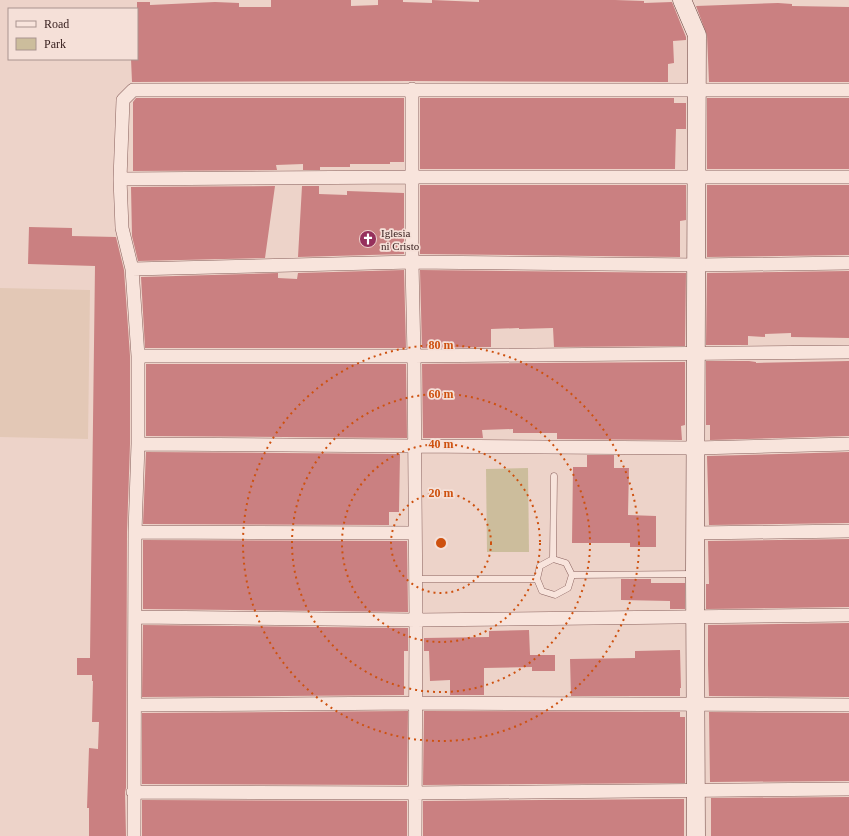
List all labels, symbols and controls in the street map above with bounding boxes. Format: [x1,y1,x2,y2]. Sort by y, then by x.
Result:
legend [8,8,138,60]
text: Road [44,17,69,31]
text: Park [44,37,66,51]
place label: Iglesia ni Cristo [381,227,420,252]
church icon: Iglesia ni Cristo [358,229,378,249]
text: 80 m [429,338,454,352]
text: 60 m [429,387,454,401]
text: 40 m [429,437,454,451]
text: 20 m [429,486,454,500]
centre of rings [434,536,448,550]

